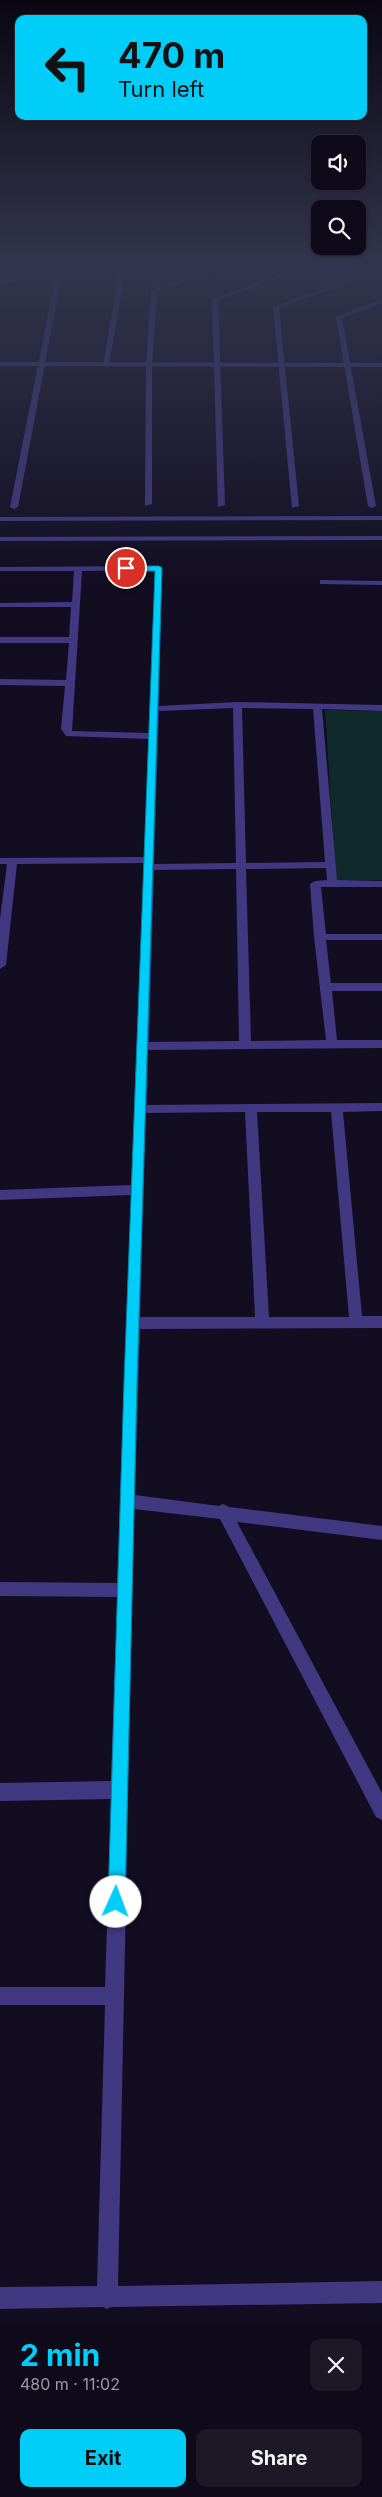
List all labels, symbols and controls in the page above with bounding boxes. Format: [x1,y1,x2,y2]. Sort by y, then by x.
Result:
text: 470 m [118,34,225,76]
icon: left [35,35,100,100]
text: Turn left [118,76,204,102]
map controls [311,135,366,255]
button: sound [311,135,366,190]
button: search [311,200,366,255]
pin [105,547,147,589]
icon: arrive [112,554,140,582]
position arrow [89,1875,141,1927]
text: 2 min [20,2337,100,2373]
button: close [310,2339,362,2391]
text: 480 m · 11:02 [20,2374,120,2394]
button: Exit [20,2429,186,2487]
button: Share [196,2429,362,2487]

